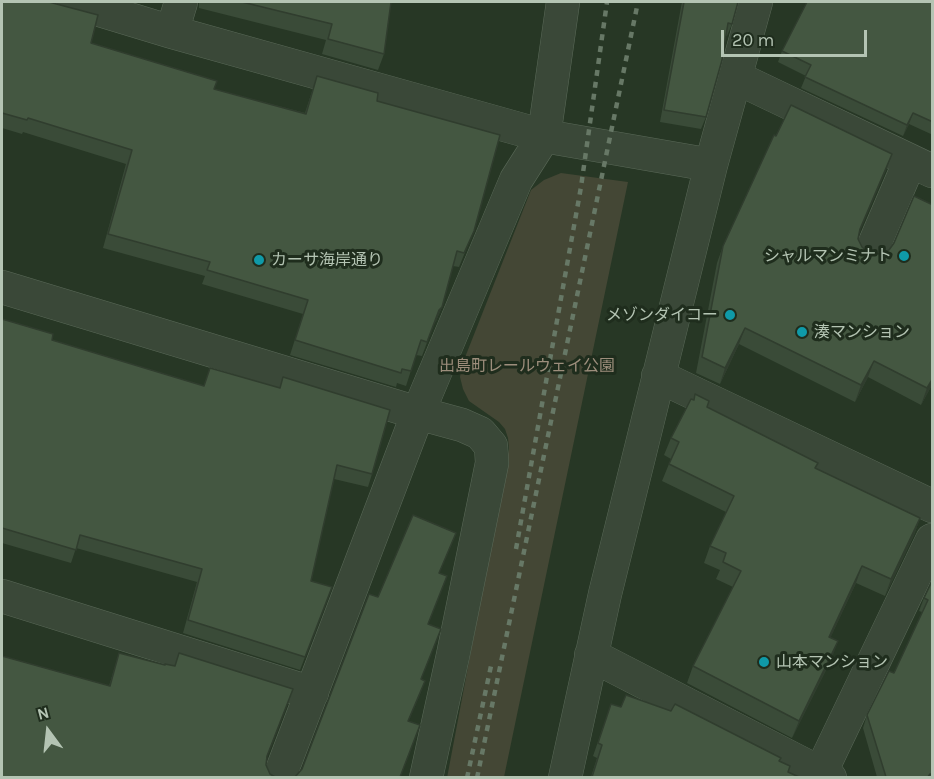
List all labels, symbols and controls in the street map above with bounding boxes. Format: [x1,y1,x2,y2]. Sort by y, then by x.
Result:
scale bar [724,18,870,56]
text: 20 m [732,29,774,51]
place label: シャルマンミナト [764,246,892,266]
marker: シャルマンミナト [897,249,911,263]
place label: カーサ海岸通り [271,250,383,270]
marker: カーサ海岸通り [252,253,266,267]
place label: メゾンダイコー [606,305,718,325]
marker: メゾンダイコー [723,308,737,322]
place label: 湊マンション [814,322,910,342]
marker: 湊マンション [795,325,809,339]
park label: 出島町レールウェイ公園 [439,356,615,376]
place label: 山本マンション [776,652,888,672]
marker: 山本マンション [757,655,771,669]
north arrow [18,701,78,761]
text: N [35,702,51,724]

